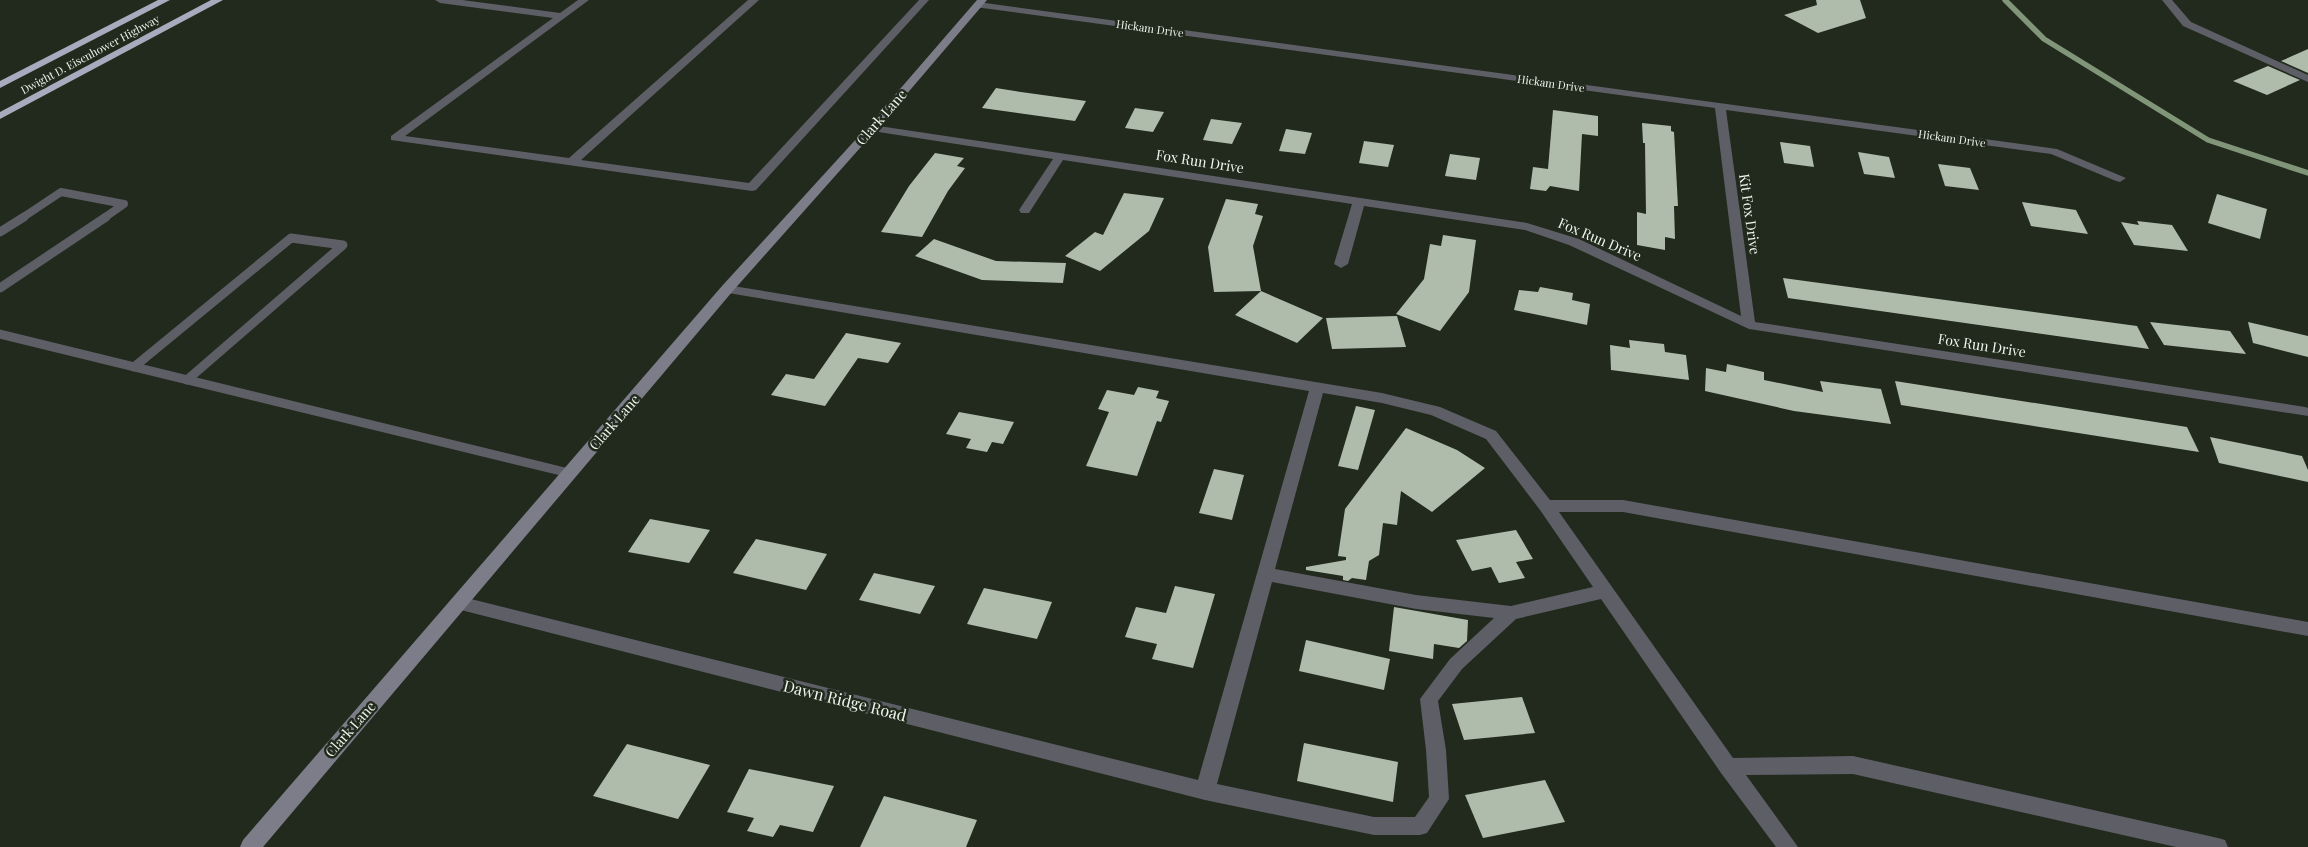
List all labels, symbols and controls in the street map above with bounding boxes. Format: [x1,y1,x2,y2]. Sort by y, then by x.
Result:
street label: Dwight D. Eisenhower Highway [18,11,163,97]
street label: Hickam Drive [1115,16,1185,40]
street label: Hickam Drive [1516,71,1586,95]
street label: Clark Lane [851,85,911,149]
street label: Hickam Drive [1917,126,1987,150]
street label: Fox Run Drive [1155,145,1245,177]
street label: Kit Fox Drive [1735,172,1765,256]
street label: Fox Run Drive [1555,213,1645,265]
street label: Fox Run Drive [1937,329,2027,361]
street label: Clark Lane [584,390,644,454]
street label: Dawn Ridge Road [781,675,909,725]
street label: Clark Lane [320,697,380,761]

